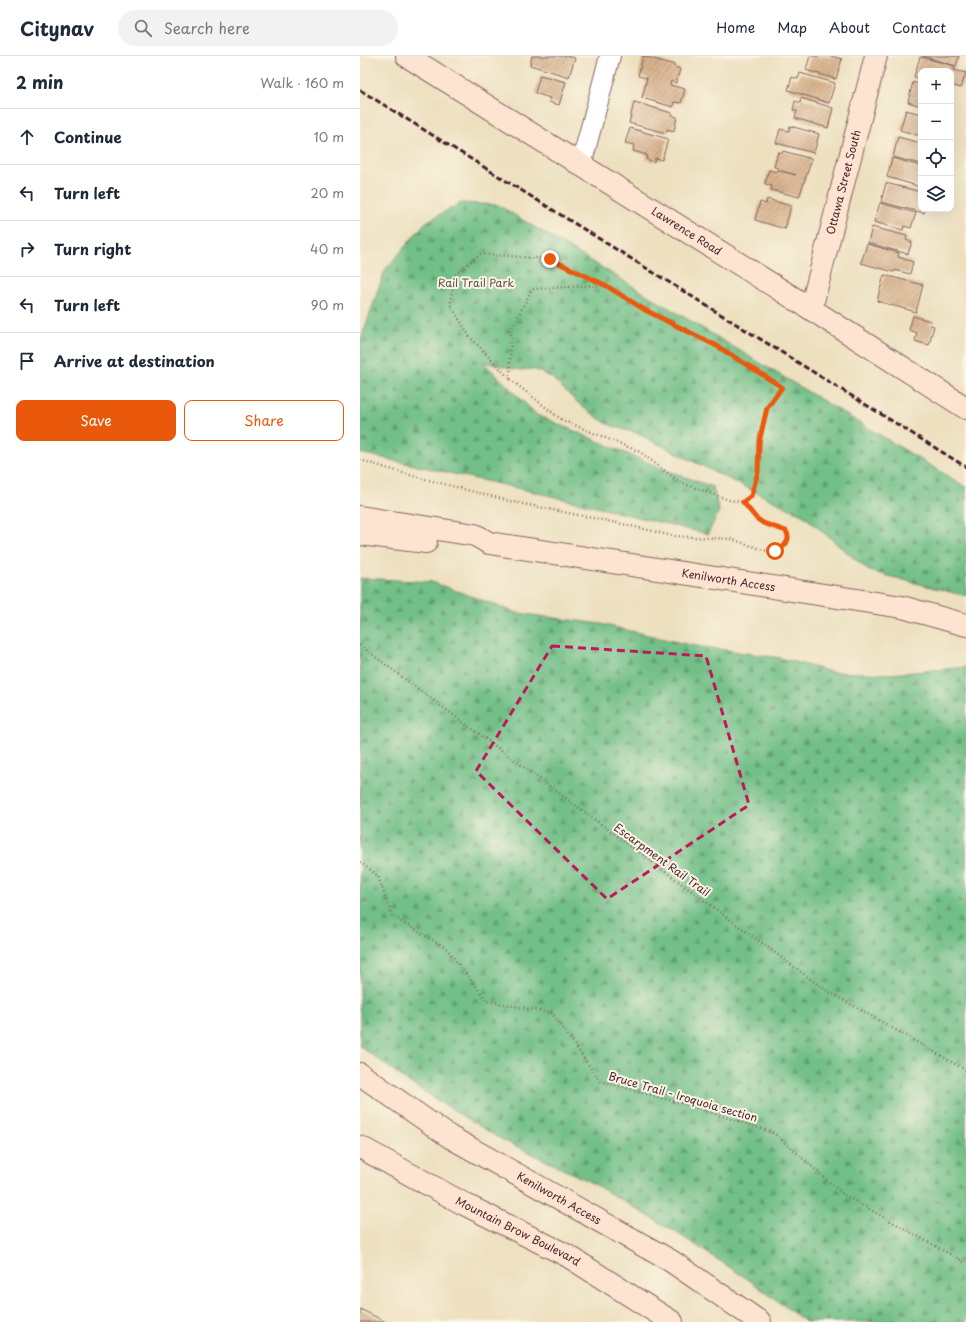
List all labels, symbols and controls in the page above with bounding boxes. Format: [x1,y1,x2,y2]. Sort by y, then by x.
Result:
search box [118,10,398,46]
text: Citynav [20,14,94,42]
text: Search here [164,16,250,39]
icon: search [132,17,154,39]
text: Home [716,17,755,38]
text: Map [777,17,807,38]
text: About [829,17,870,38]
text: Contact [892,17,946,38]
map controls [918,68,954,212]
button: + [918,68,954,104]
text: 2 min [16,69,63,95]
text: Walk · 160 m [261,73,344,92]
button: − [918,104,954,140]
text: Continue [54,125,122,148]
icon: ahead [16,126,38,148]
text: 10 m [314,127,344,146]
street label: Ottawa Street South [822,128,865,236]
button: locate [918,140,954,176]
button: layers [918,176,954,212]
text: Turn left [54,181,120,204]
icon: left [16,182,38,204]
text: 20 m [310,183,344,202]
street label: Lawrence Road [648,202,725,259]
text: Turn right [54,237,131,260]
icon: right [16,238,38,260]
text: 40 m [310,239,344,258]
route end [541,250,559,268]
park label: Rail Trail Park [438,274,514,291]
text: Turn left [54,293,120,316]
icon: left [16,294,38,316]
text: 90 m [311,295,344,314]
text: Arrive at destination [54,349,215,372]
icon: arrive [16,350,38,372]
button: Save [16,400,176,441]
button: Share [184,400,344,441]
route start [766,542,784,560]
street label: Kenilworth Access [681,564,777,595]
street label: Escarpment Rail Trail [611,819,714,900]
street label: Bruce Trail - Iroquoia section [607,1067,760,1126]
street label: Kenilworth Access [514,1167,605,1228]
street label: Mountain Brow Boulevard [453,1192,584,1270]

